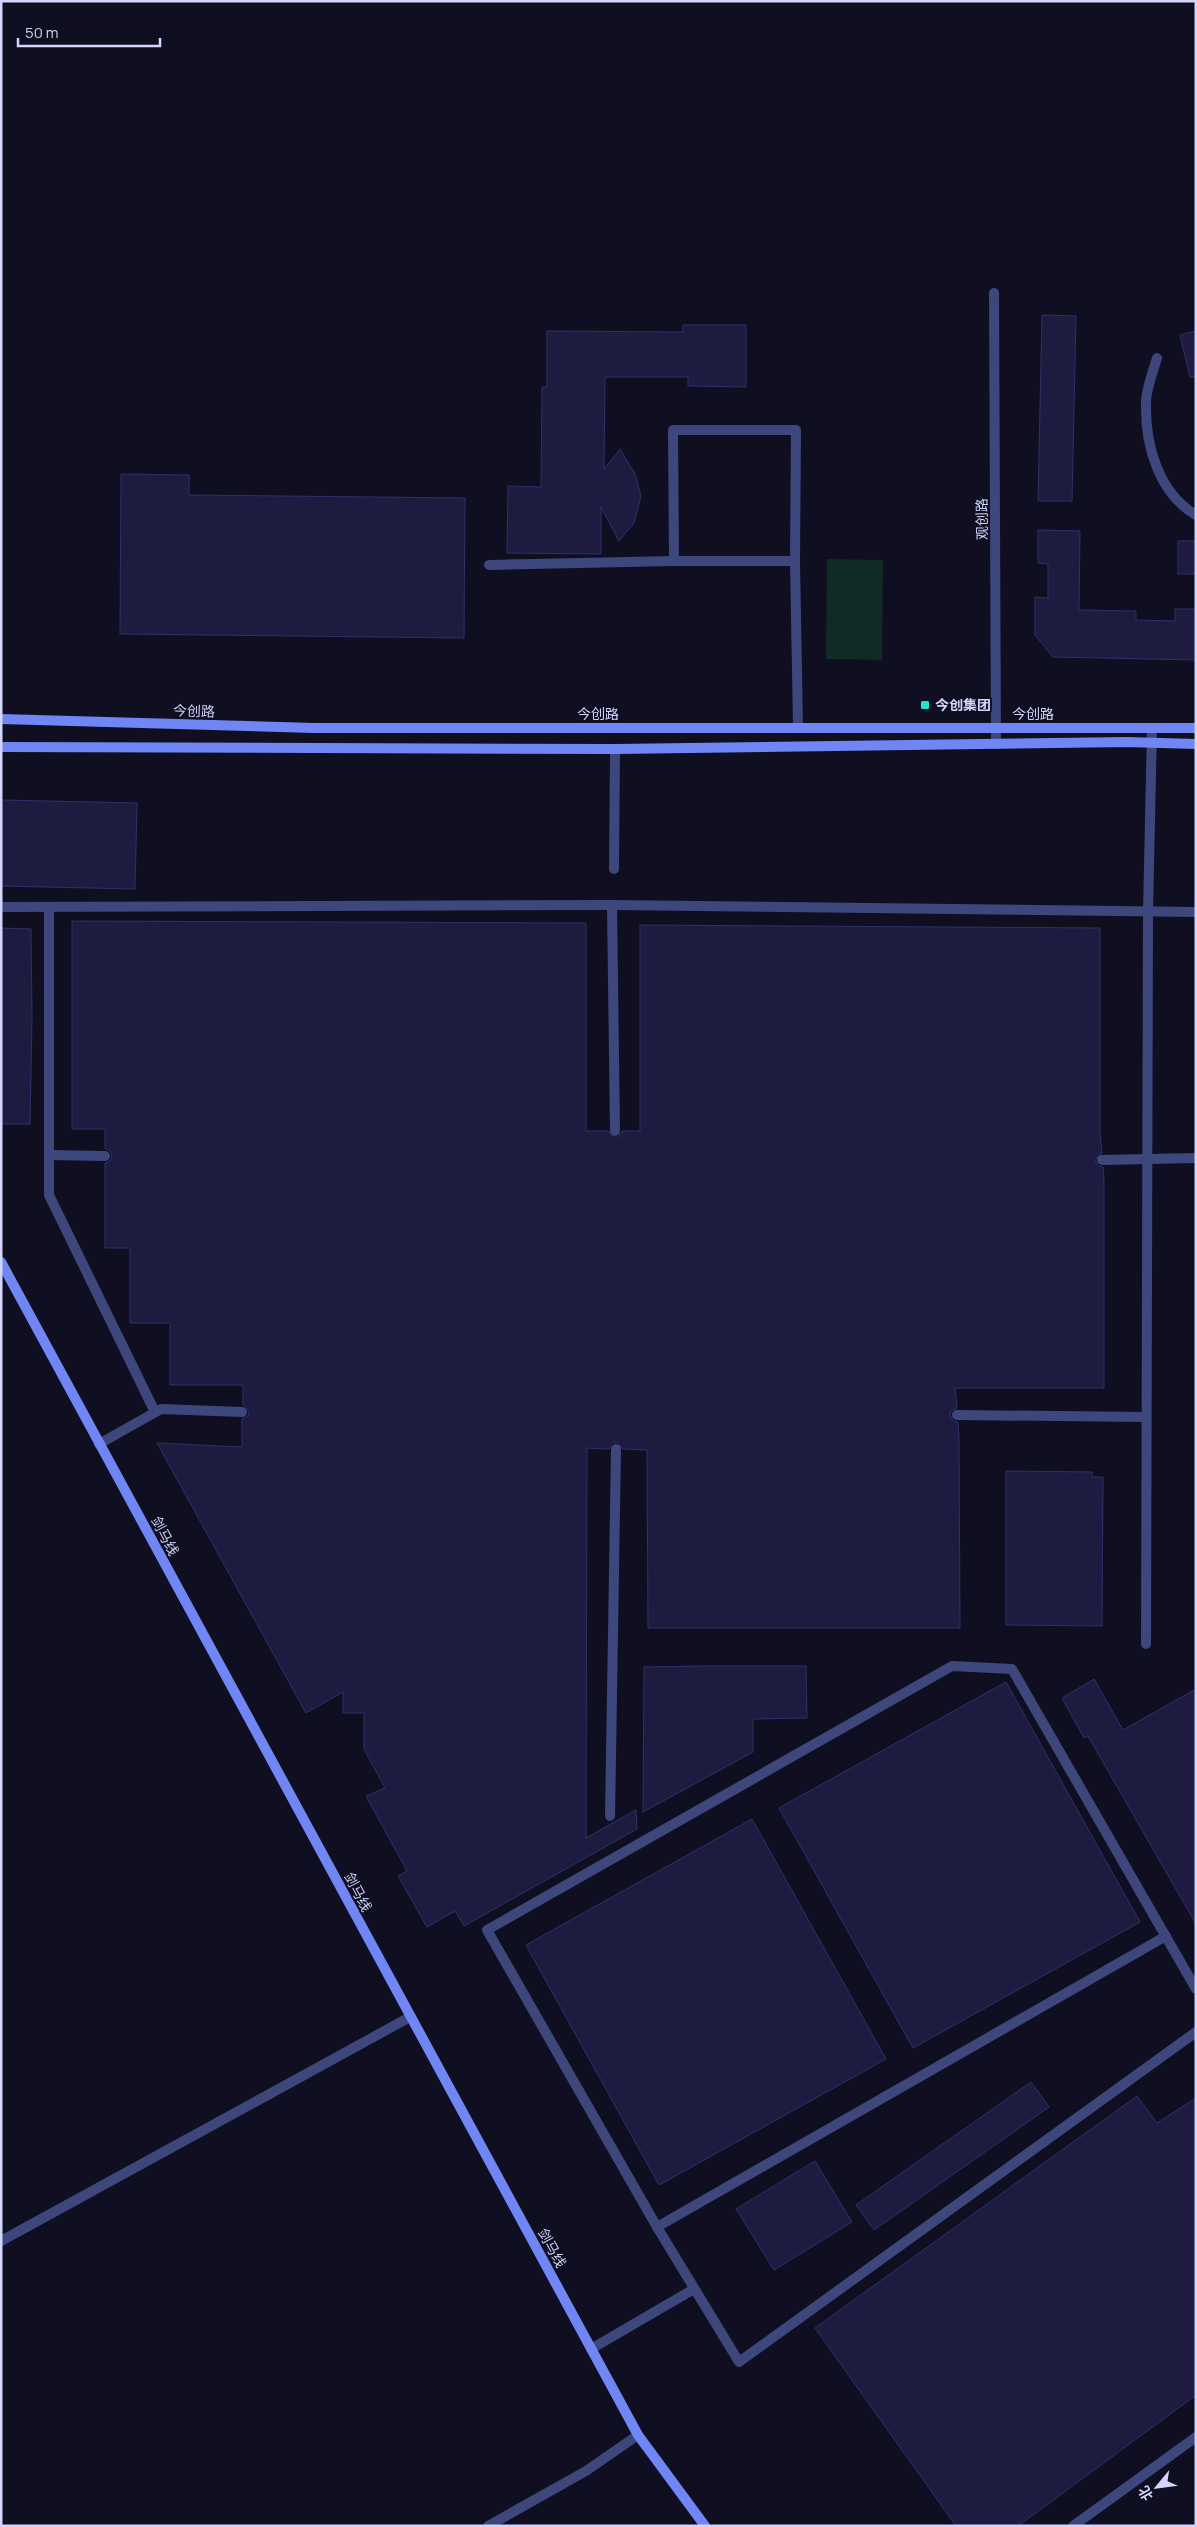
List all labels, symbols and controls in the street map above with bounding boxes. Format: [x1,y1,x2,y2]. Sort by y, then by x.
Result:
scale bar [18,15,160,47]
text: 50 m [25,22,59,43]
street label: 观创路 [972,498,991,540]
place label: 今创集团 [935,695,991,714]
marker: 今创集团 [919,699,931,711]
street label: 今创路 [173,700,215,721]
street label: 今创路 [577,704,619,723]
street label: 今创路 [1012,704,1054,723]
street label: 剑马线 [147,1513,184,1559]
street label: 剑马线 [340,1869,377,1915]
street label: 剑马线 [534,2225,571,2271]
north arrow [1132,2462,1182,2512]
text: 北 [1133,2483,1157,2504]

